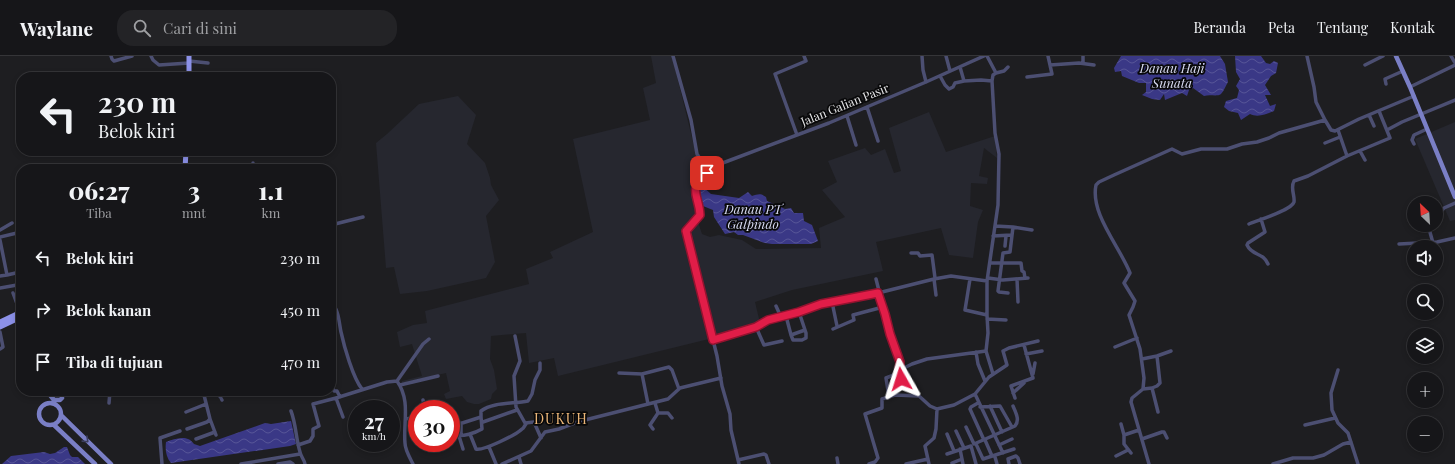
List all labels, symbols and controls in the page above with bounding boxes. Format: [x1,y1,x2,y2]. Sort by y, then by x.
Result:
search box [117,10,397,46]
text: Waylane [20,15,93,41]
icon: search [131,17,153,39]
text: Cari di sini [163,18,237,38]
text: Beranda [1194,18,1246,37]
text: Peta [1268,18,1295,37]
text: Tentang [1317,18,1368,37]
text: Kontak [1390,18,1435,37]
water label: Danau Haji Sunata [1138,59,1206,91]
street label: Jalan Galian Pasir [797,79,892,129]
text: 230 m [98,83,176,120]
icon: left [32,88,84,140]
text: Belok kiri [98,119,175,143]
pin [690,156,724,190]
icon: arrive [696,162,718,184]
text: 06:27 [68,174,130,206]
text: 3 [188,174,200,206]
text: 1.1 [258,174,284,206]
north arrow [1407,196,1443,232]
map controls [1407,196,1443,452]
water label: Danau PT Galpindo [723,200,784,232]
text: Tiba [86,204,112,221]
text: mnt [182,204,206,221]
text: km [262,204,280,221]
button: sound [1407,240,1443,276]
icon: left [32,247,54,269]
text: Belok kiri [66,248,134,268]
text: 230 m [280,248,320,268]
button: search [1407,284,1443,320]
icon: right [32,299,54,321]
text: Belok kanan [66,300,151,320]
text: 450 m [280,300,320,320]
button: layers [1407,328,1443,364]
icon: arrive [32,351,54,373]
text: Tiba di tujuan [66,352,163,372]
text: 470 m [281,352,320,372]
position arrow [880,358,922,400]
button: + [1407,372,1443,408]
speed limit sign: 30 [408,400,460,452]
text: 27 [364,407,384,434]
district label: DUKUH [534,409,588,428]
button: − [1407,416,1443,452]
text: km/h [362,429,386,443]
one-way arrow [81,435,89,443]

